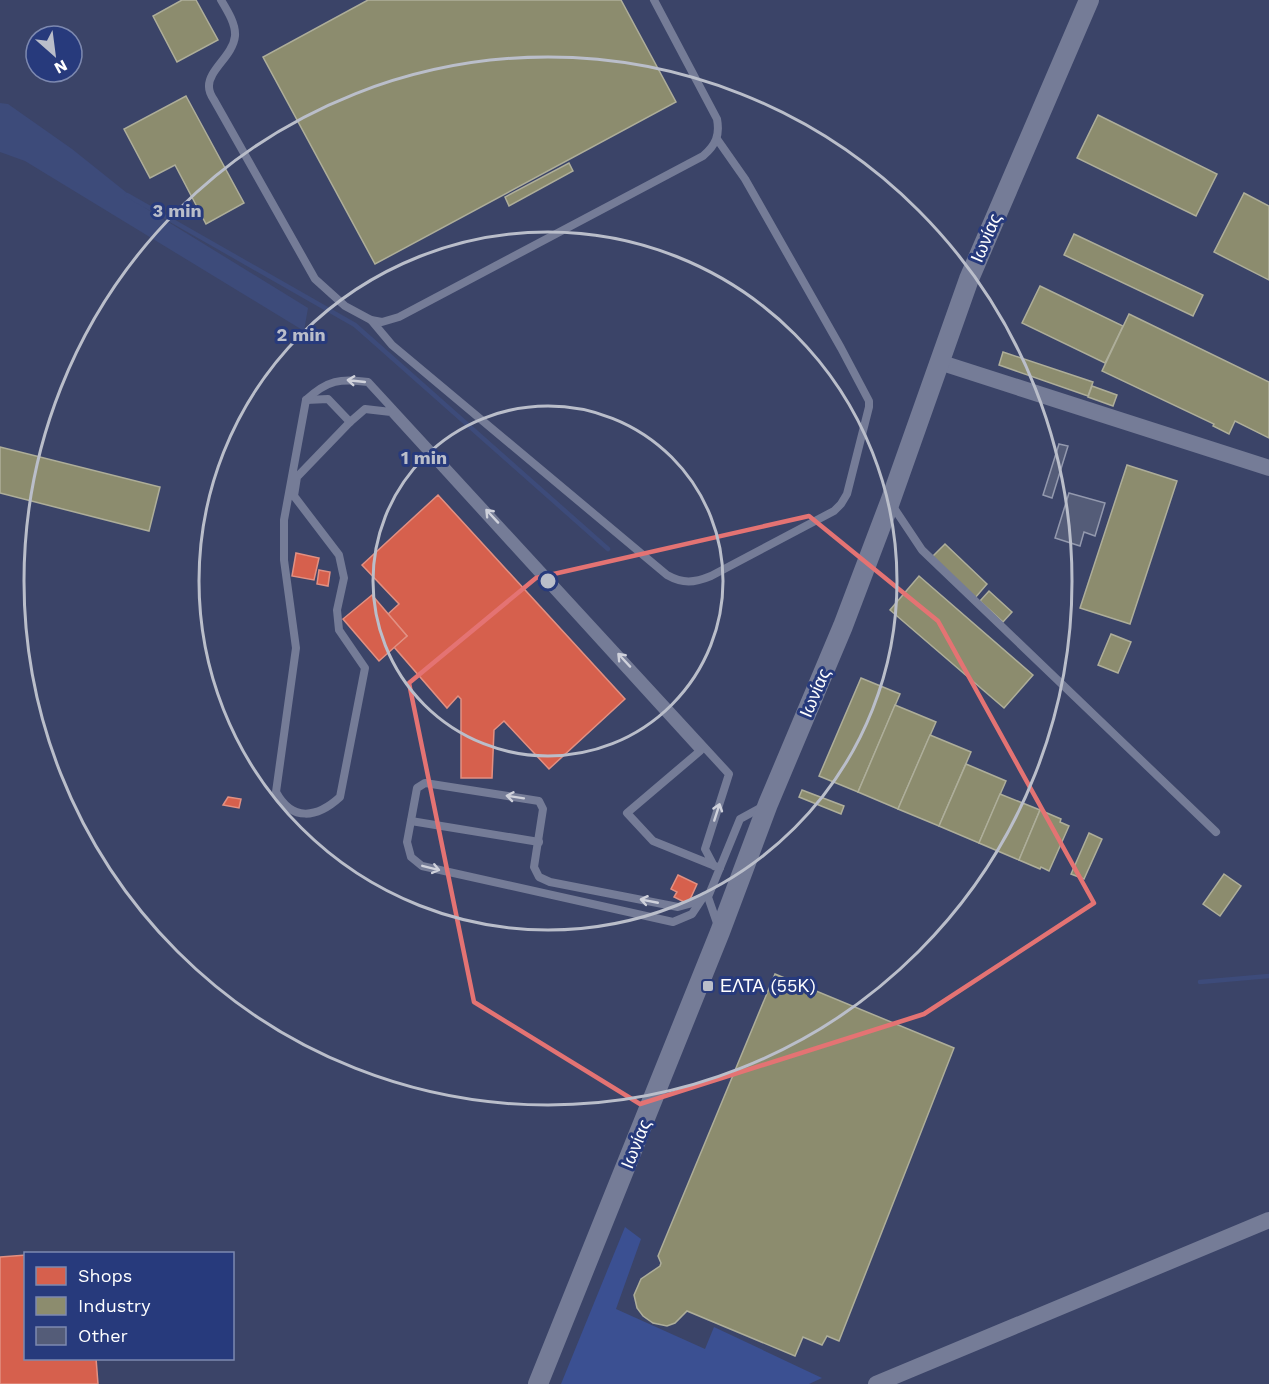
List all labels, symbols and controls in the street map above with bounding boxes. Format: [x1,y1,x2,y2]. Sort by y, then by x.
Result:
north arrow [24,24,84,84]
text: N [51,56,71,78]
text: 3 min [152,200,202,221]
street label: Ιωνίας [966,210,1005,265]
text: 2 min [276,324,326,345]
one-way arrow [346,375,366,386]
text: 1 min [401,447,447,468]
one-way arrow [485,509,499,524]
centre of rings [538,571,558,591]
one-way arrow [617,652,631,667]
street label: Ιωνίας [795,665,834,720]
one-way arrow [506,792,525,803]
one-way arrow [712,803,723,822]
one-way arrow [421,863,440,875]
one-way arrow [639,895,659,906]
place label: ΕΛΤΑ (55Κ) [720,975,816,996]
marker: ΕΛΤΑ (55Κ) [701,979,715,993]
street label: Ιωνίας [616,1116,655,1171]
legend [24,1252,234,1360]
text: Shops [78,1265,132,1286]
text: Industry [78,1295,151,1316]
text: Other [78,1325,128,1346]

